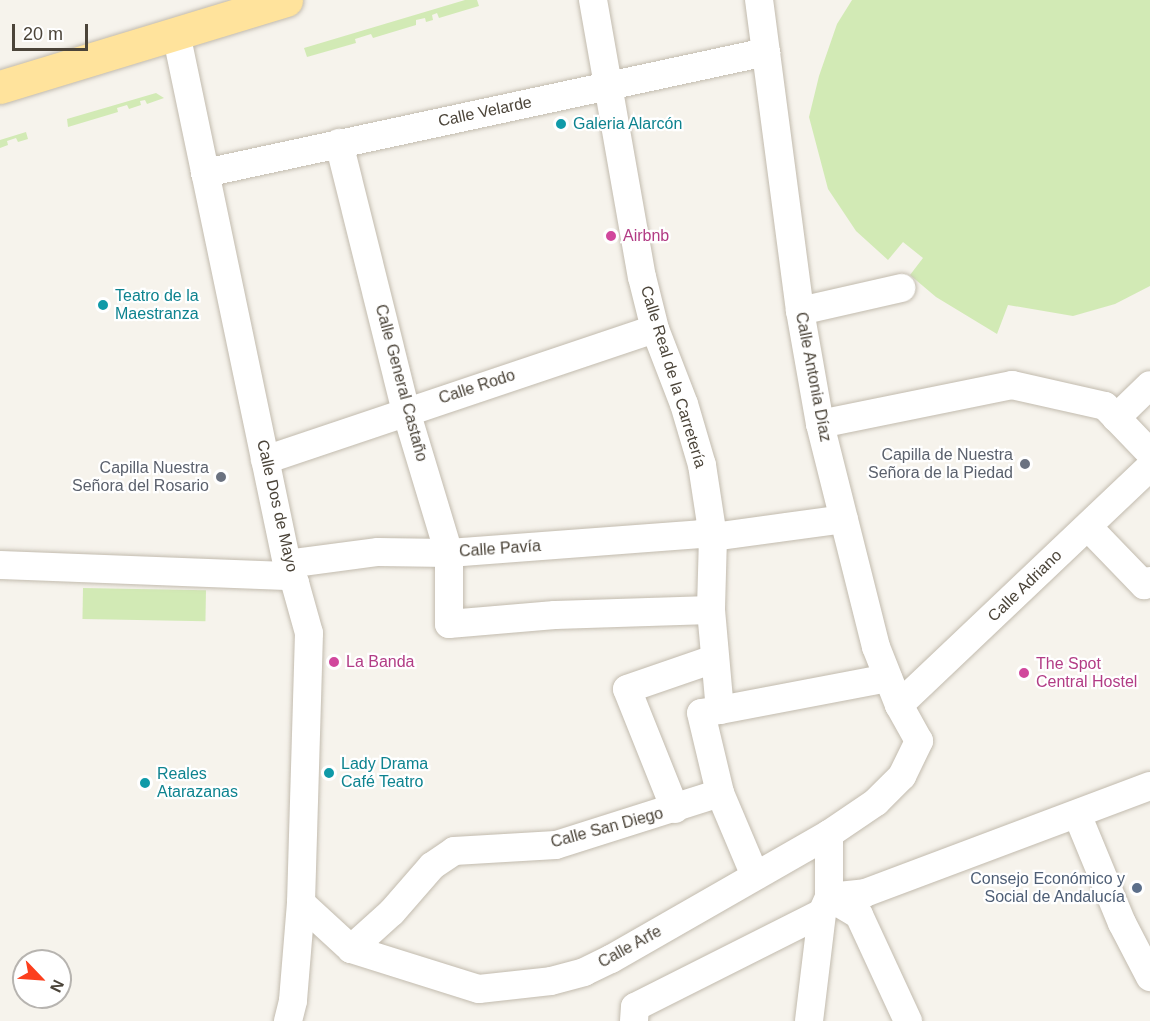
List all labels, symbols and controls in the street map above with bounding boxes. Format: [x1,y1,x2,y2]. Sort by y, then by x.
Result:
scale bar [15,12,92,50]
text: 20 m [23,24,63,44]
street label: Calle Velarde [436,93,534,131]
place label: Galeria Alarcón [573,114,683,134]
marker: Galeria Alarcón [554,117,568,131]
place label: Airbnb [623,226,669,246]
marker: Airbnb [604,229,618,243]
street label: Calle Real de la Carretería [636,284,710,470]
place label: Teatro de la Maestranza [115,286,199,324]
marker: Teatro de la Maestranza [96,298,110,312]
street label: Calle General Castaño [371,302,431,464]
street label: Calle Antonia Díaz [791,310,835,444]
street label: Calle Rodo [436,366,518,408]
street label: Calle Dos de Mayo [252,438,302,574]
place label: Capilla de Nuestra Señora de la Piedad [868,445,1013,483]
marker: Capilla de Nuestra Señora de la Piedad [1018,457,1032,471]
place label: Capilla Nuestra Señora del Rosario [72,458,209,496]
marker: Capilla Nuestra Señora del Rosario [214,470,228,484]
street label: Calle Pavía [459,537,541,561]
street label: Calle Adriano [984,546,1066,626]
place label: La Banda [346,652,415,672]
place label: The Spot Central Hostel [1036,654,1137,692]
marker: La Banda [327,655,341,669]
marker: The Spot Central Hostel [1017,666,1031,680]
place label: Lady Drama Café Teatro [341,754,428,792]
place label: Reales Atarazanas [157,764,238,802]
marker: Lady Drama Café Teatro [322,766,336,780]
marker: Reales Atarazanas [138,776,152,790]
street label: Calle San Diego [549,804,665,852]
place label: Consejo Económico y Social de Andalucía [970,869,1125,907]
marker: Consejo Económico y Social de Andalucía [1130,881,1144,895]
street label: Calle Arfe [595,922,665,972]
north arrow [12,949,72,1009]
text: N [47,977,67,995]

